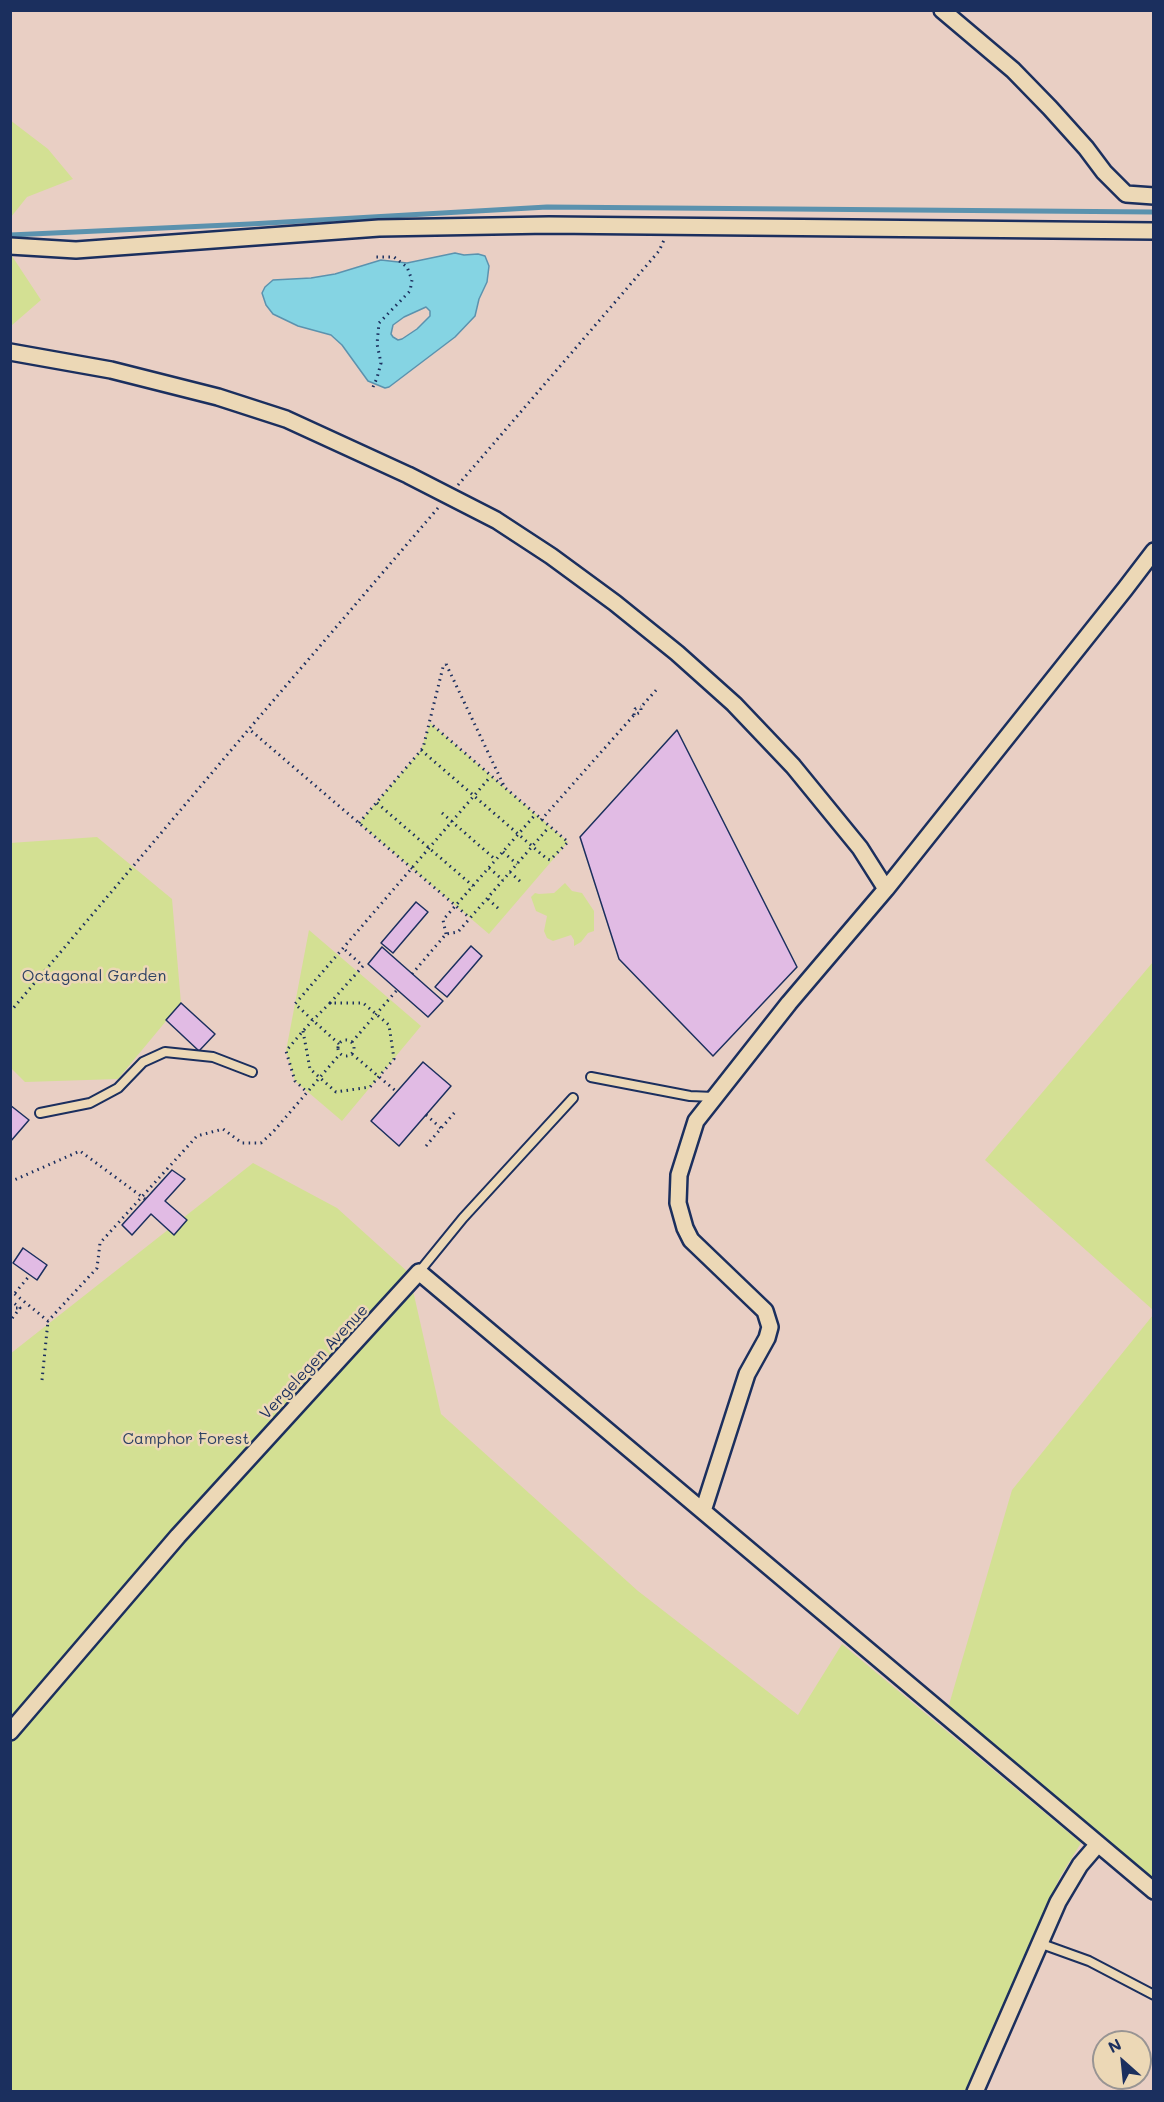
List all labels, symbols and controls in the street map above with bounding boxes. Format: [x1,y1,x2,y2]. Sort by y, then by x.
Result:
park label: Octagonal Garden [22,966,166,986]
street label: Vergelegen Avenue [256,1301,372,1423]
park label: Camphor Forest [123,1429,249,1449]
north arrow [1092,2030,1152,2090]
text: N [1104,2033,1125,2057]

